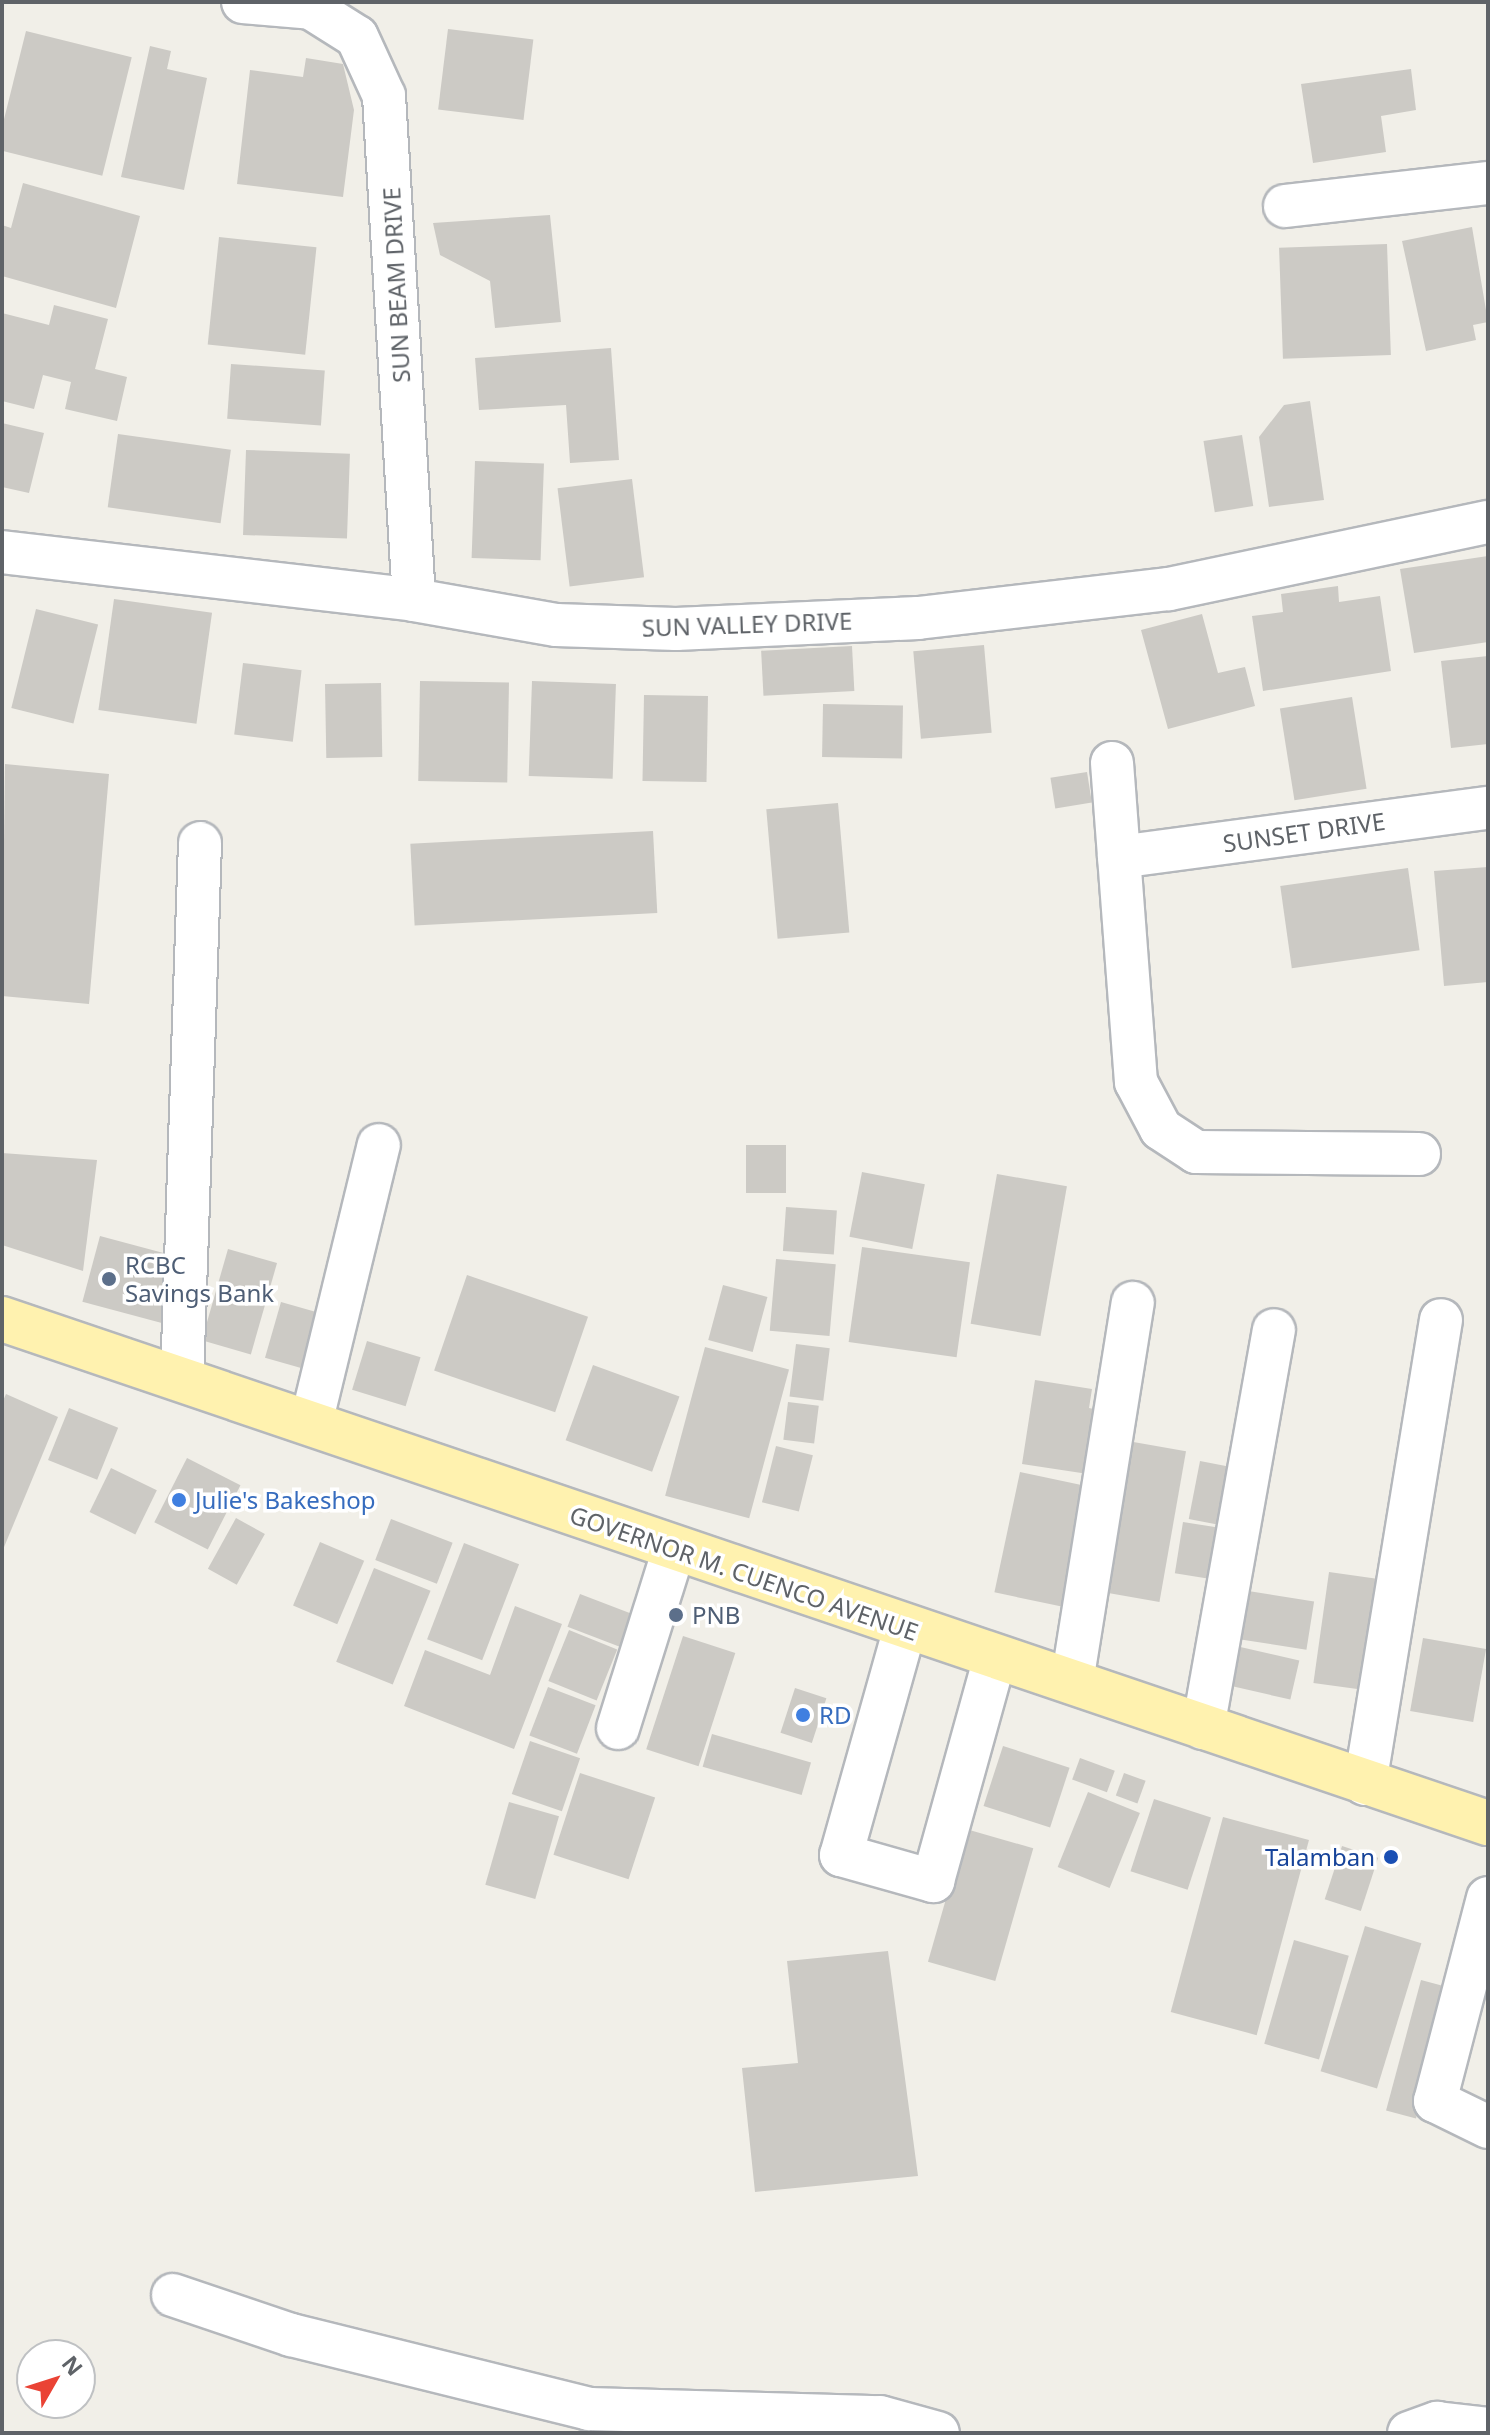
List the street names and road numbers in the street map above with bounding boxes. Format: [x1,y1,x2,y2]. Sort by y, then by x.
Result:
street label: SUN BEAM DRIVE [376,186,416,384]
street label: SUN VALLEY DRIVE [641,606,853,642]
street label: SUNSET DRIVE [1221,806,1387,858]
street label: GOVERNOR M. CUENCO AVENUE [566,1500,922,1646]

